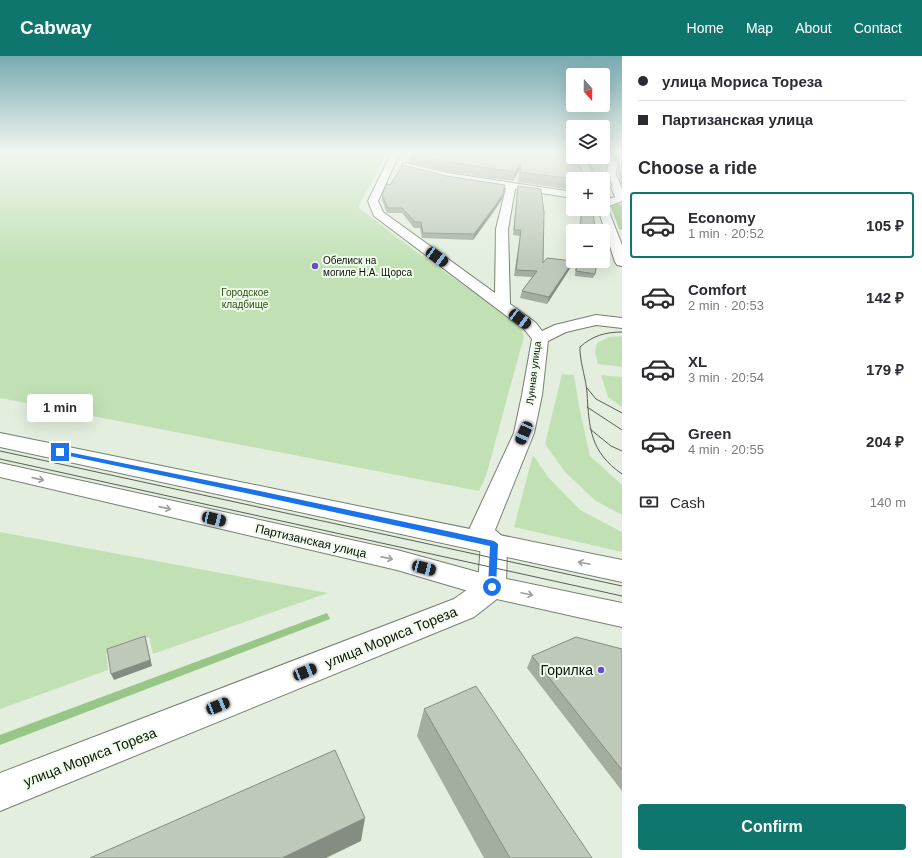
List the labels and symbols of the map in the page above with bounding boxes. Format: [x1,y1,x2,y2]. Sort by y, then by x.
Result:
north arrow [566,68,610,112]
car [424,245,450,269]
place label: Обелиск на могиле Н.А. Щорса [323,255,413,278]
marker: Обелиск на могиле Н.А. Щорса [310,261,320,271]
park label: Городское кладбище [221,287,269,310]
car [507,307,533,331]
street label: Лунная улица [524,340,543,405]
callout: 1 min [27,394,93,422]
car [514,420,534,446]
route end [51,443,69,461]
one-way arrow [31,476,44,483]
one-way arrow [158,504,171,512]
car [201,510,227,528]
street label: Партизанская улица [254,521,368,561]
one-way arrow [380,555,393,563]
car [411,559,437,577]
one-way arrow [578,559,591,567]
route start [483,578,501,596]
one-way arrow [520,591,533,599]
street label: улица Мориса Тореза [323,603,460,671]
car [292,662,318,682]
place label: Горилка [541,662,593,678]
marker: Горилка [596,665,606,675]
car [205,696,231,716]
street label: улица Мориса Тореза [21,724,159,790]

